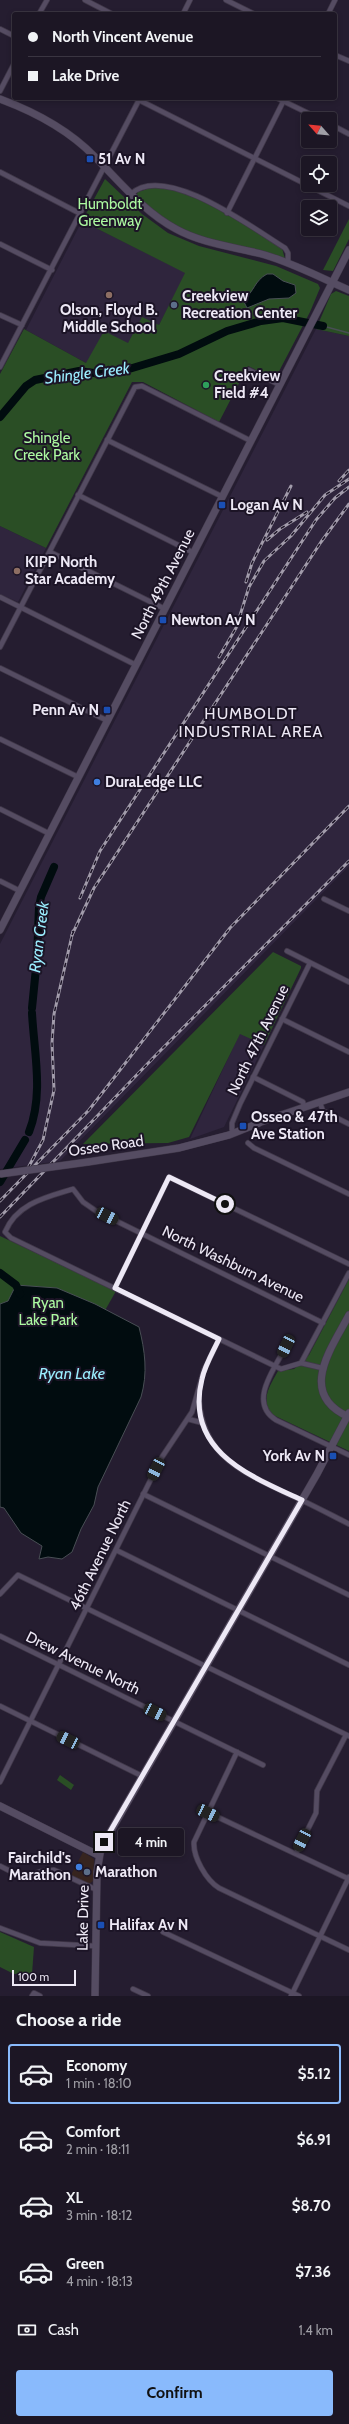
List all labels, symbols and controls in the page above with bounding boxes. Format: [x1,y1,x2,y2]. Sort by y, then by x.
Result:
text: North Vincent Avenue [52,28,193,46]
text: Lake Drive [52,67,119,85]
north arrow [301,112,337,148]
map controls [301,112,337,236]
place label: 51 Av N [98,150,145,168]
marker: 51 Av N [85,154,95,164]
button: locate [301,156,337,192]
park label: Humboldt Greenway [78,195,142,230]
button: layers [301,200,337,236]
place label: Creekview Recreation Center [182,287,297,322]
marker: Olson, Floyd B. Middle School [104,290,114,300]
marker: Creekview Recreation Center [169,300,179,310]
place label: Olson, Floyd B. Middle School [60,301,158,336]
water label: Shingle Creek [44,358,132,388]
place label: Creekview Field #4 [214,367,280,402]
marker: Creekview Field #4 [201,380,211,390]
park label: Shingle Creek Park [14,429,80,464]
place label: Logan Av N [230,496,303,514]
marker: Logan Av N [217,500,227,510]
street label: North 49th Avenue [127,526,199,642]
place label: KIPP North Star Academy [25,553,116,588]
marker: KIPP North Star Academy [12,566,22,576]
place label: Newton Av N [171,611,256,629]
marker: Newton Av N [158,615,168,625]
place label: Penn Av N [32,701,99,719]
district label: HUMBOLDT INDUSTRIAL AREA [179,704,323,741]
marker: Penn Av N [102,705,112,715]
place label: DuraLedge LLC [105,773,202,791]
marker: DuraLedge LLC [92,777,102,787]
water label: Ryan Creek [25,899,53,974]
street label: North 47th Avenue [224,982,293,1098]
place label: Osseo & 47th Ave Station [251,1108,338,1143]
marker: Osseo & 47th Ave Station [238,1121,248,1131]
street label: Osseo Road [67,1132,145,1160]
route start [216,1195,234,1213]
car [94,1205,120,1227]
street label: North Washburn Avenue [159,1222,307,1306]
park label: Ryan Lake Park [18,1294,78,1329]
car [275,1333,297,1359]
water label: Ryan Lake [39,1364,105,1383]
place label: York Av N [262,1447,325,1465]
marker: York Av N [328,1451,338,1461]
car [145,1456,167,1482]
street label: 46th Avenue North [65,1497,135,1613]
street label: Drew Avenue North [23,1628,143,1698]
car [142,1701,168,1723]
car [55,1729,81,1751]
car [195,1802,221,1824]
car [291,1827,313,1853]
callout: 4 min [118,1828,184,1856]
route end [95,1833,113,1851]
text: 4 min [135,1834,167,1850]
place label: Fairchild's Marathon [8,1849,71,1884]
marker: Fairchild's Marathon [74,1862,84,1872]
place label: Marathon [95,1863,157,1881]
marker: Marathon [82,1867,92,1877]
street label: Lake Drive [73,1885,93,1951]
place label: Halifax Av N [109,1916,188,1934]
marker: Halifax Av N [96,1920,106,1930]
scale bar [12,1968,76,1987]
text: 100 m [18,1970,49,1984]
text: Choose a ride [16,2009,121,2031]
icon: car [18,2056,54,2092]
text: Economy [66,2057,127,2075]
text: $5.12 [298,2065,331,2083]
text: 1 min · 18:10 [66,2075,132,2091]
icon: car [18,2122,54,2158]
text: Comfort [66,2123,120,2141]
text: $6.91 [297,2131,331,2149]
text: 2 min · 18:11 [66,2141,129,2157]
icon: car [18,2188,54,2224]
text: XL [66,2189,83,2207]
text: $8.70 [292,2197,331,2215]
text: 3 min · 18:12 [66,2207,132,2223]
icon: car [18,2254,54,2290]
text: Green [66,2255,104,2273]
text: $7.36 [295,2263,331,2281]
text: 4 min · 18:13 [66,2273,133,2289]
icon: cash [16,2319,38,2341]
text: Cash [48,2321,79,2339]
text: 1.4 km [298,2322,333,2338]
button: Confirm [16,2370,333,2416]

